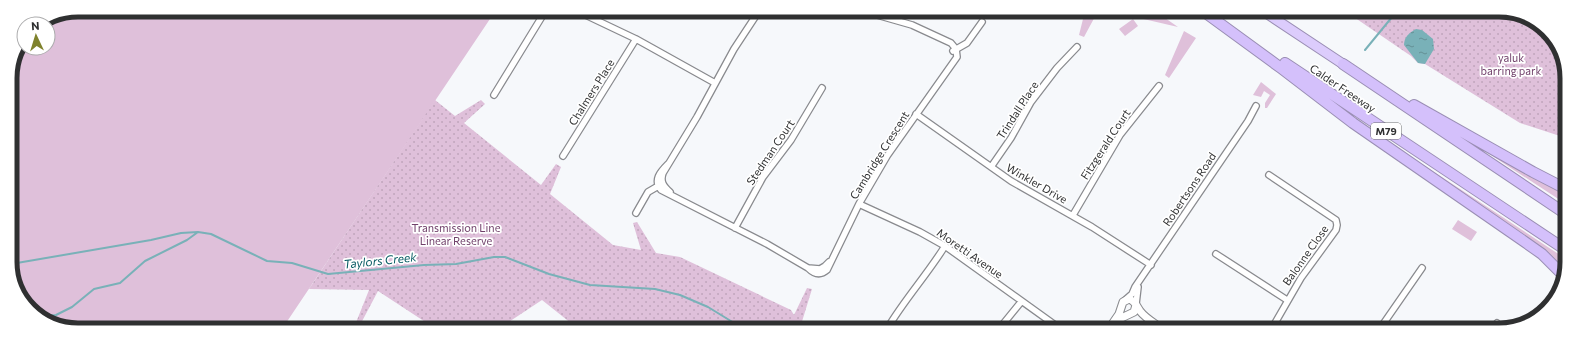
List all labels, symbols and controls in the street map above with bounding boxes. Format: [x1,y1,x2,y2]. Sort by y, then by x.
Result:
north arrow [16,16,56,56]
text: N [31,19,40,32]
park label: yaluk barring park [1481,51,1541,77]
street label: Chalmers Place [565,56,617,128]
street label: Calder Freeway [1308,61,1379,115]
street label: Trindall Place [994,79,1041,141]
street label: Fitzgerald Court [1077,106,1133,182]
street label: Cambridge Crescent [847,108,912,201]
street label: Stedman Court [743,117,797,187]
road number: M79 [1371,123,1401,139]
street label: Robertsons Road [1160,150,1218,228]
street label: Winkler Drive [1004,160,1070,206]
park label: Transmission Line Linear Reserve [412,221,501,247]
street label: Balonne Close [1280,222,1331,288]
street label: Moretti Avenue [934,225,1006,281]
water label: Taylors Creek [343,249,418,271]

